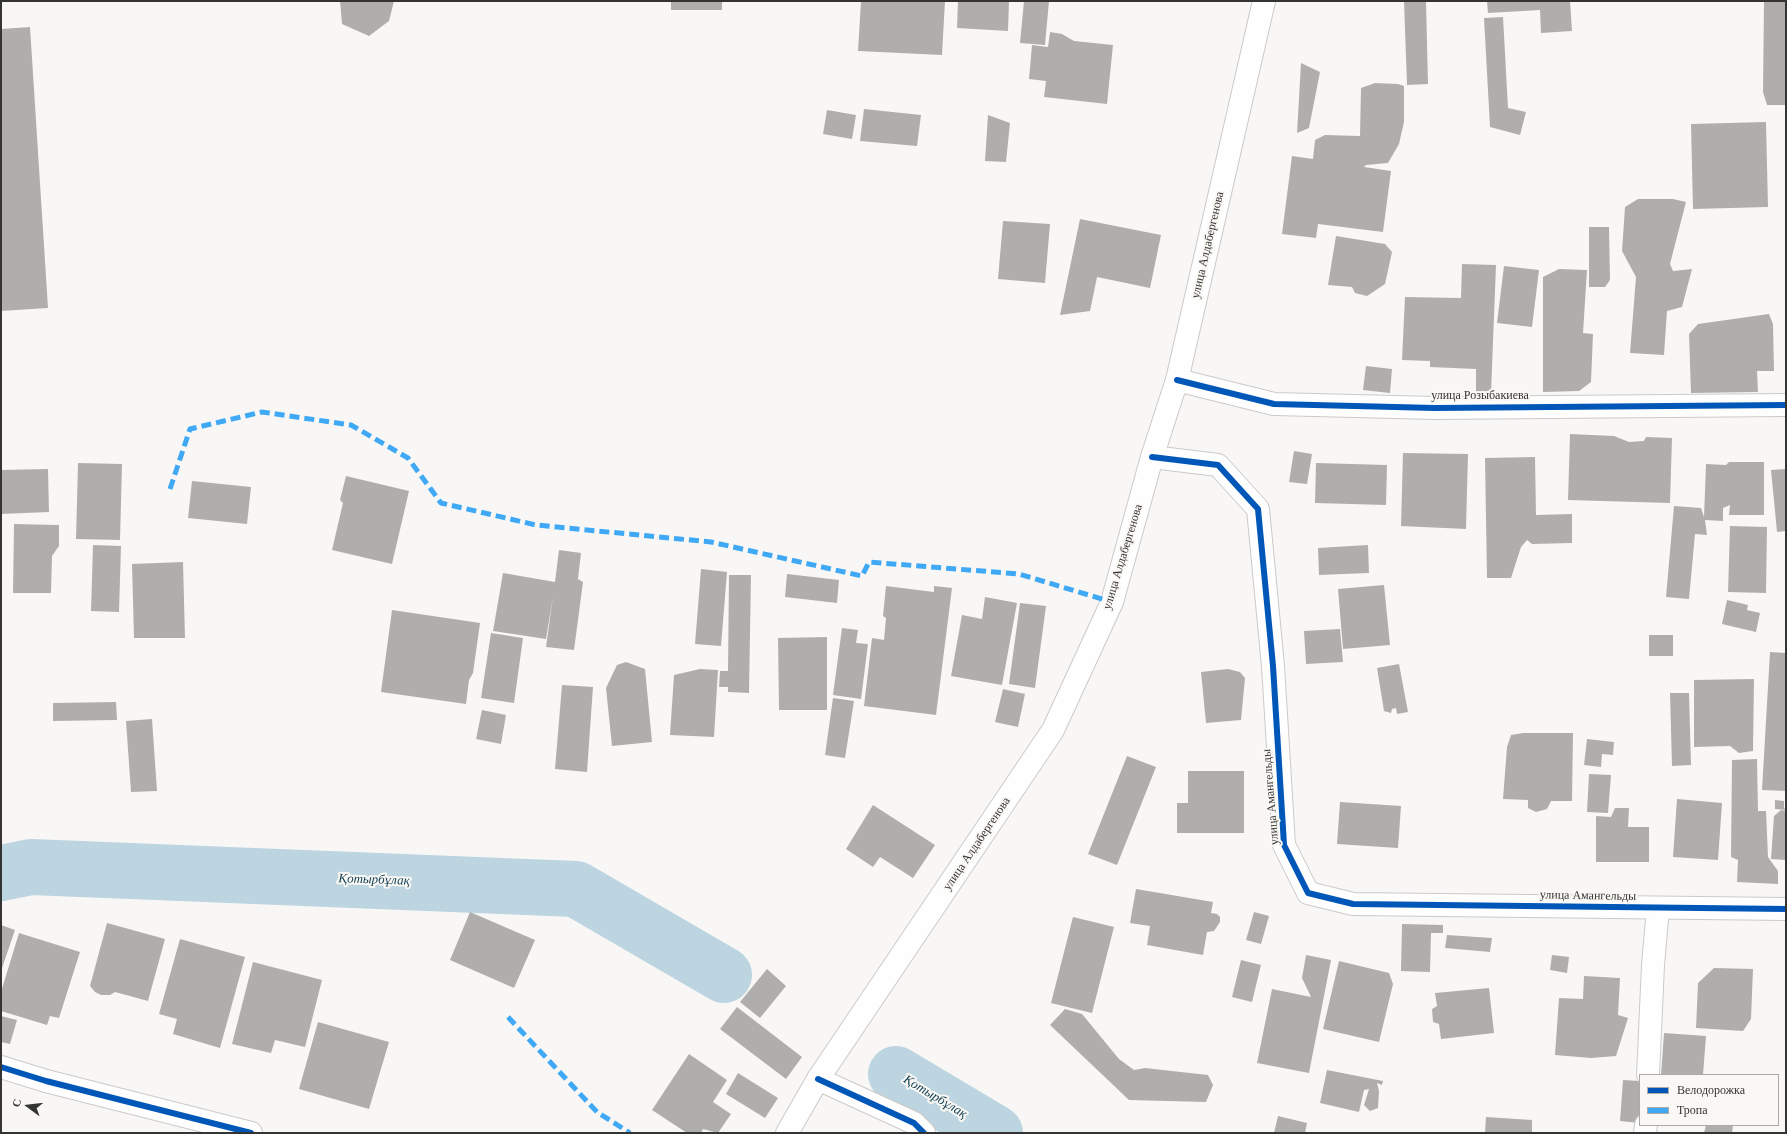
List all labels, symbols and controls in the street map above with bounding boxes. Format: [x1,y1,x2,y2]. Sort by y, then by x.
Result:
street label: улица Алдабергенова [1189,190,1227,300]
street label: улица Розыбакиева [1431,389,1529,403]
street label: улица Алдабергенова [1100,503,1146,611]
street label: улица Амангельды [1260,748,1282,846]
street label: улица Алдабергенова [940,795,1014,893]
water label: Қотырбұлақ [338,871,410,889]
street label: улица Амангельды [1540,888,1636,904]
water label: Қотырбұлақ [900,1072,970,1122]
legend [1639,1074,1779,1126]
text: Велодорожка [1677,1083,1745,1097]
north arrow [8,1086,48,1126]
text: С [10,1098,23,1108]
text: Тропа [1677,1103,1708,1117]

